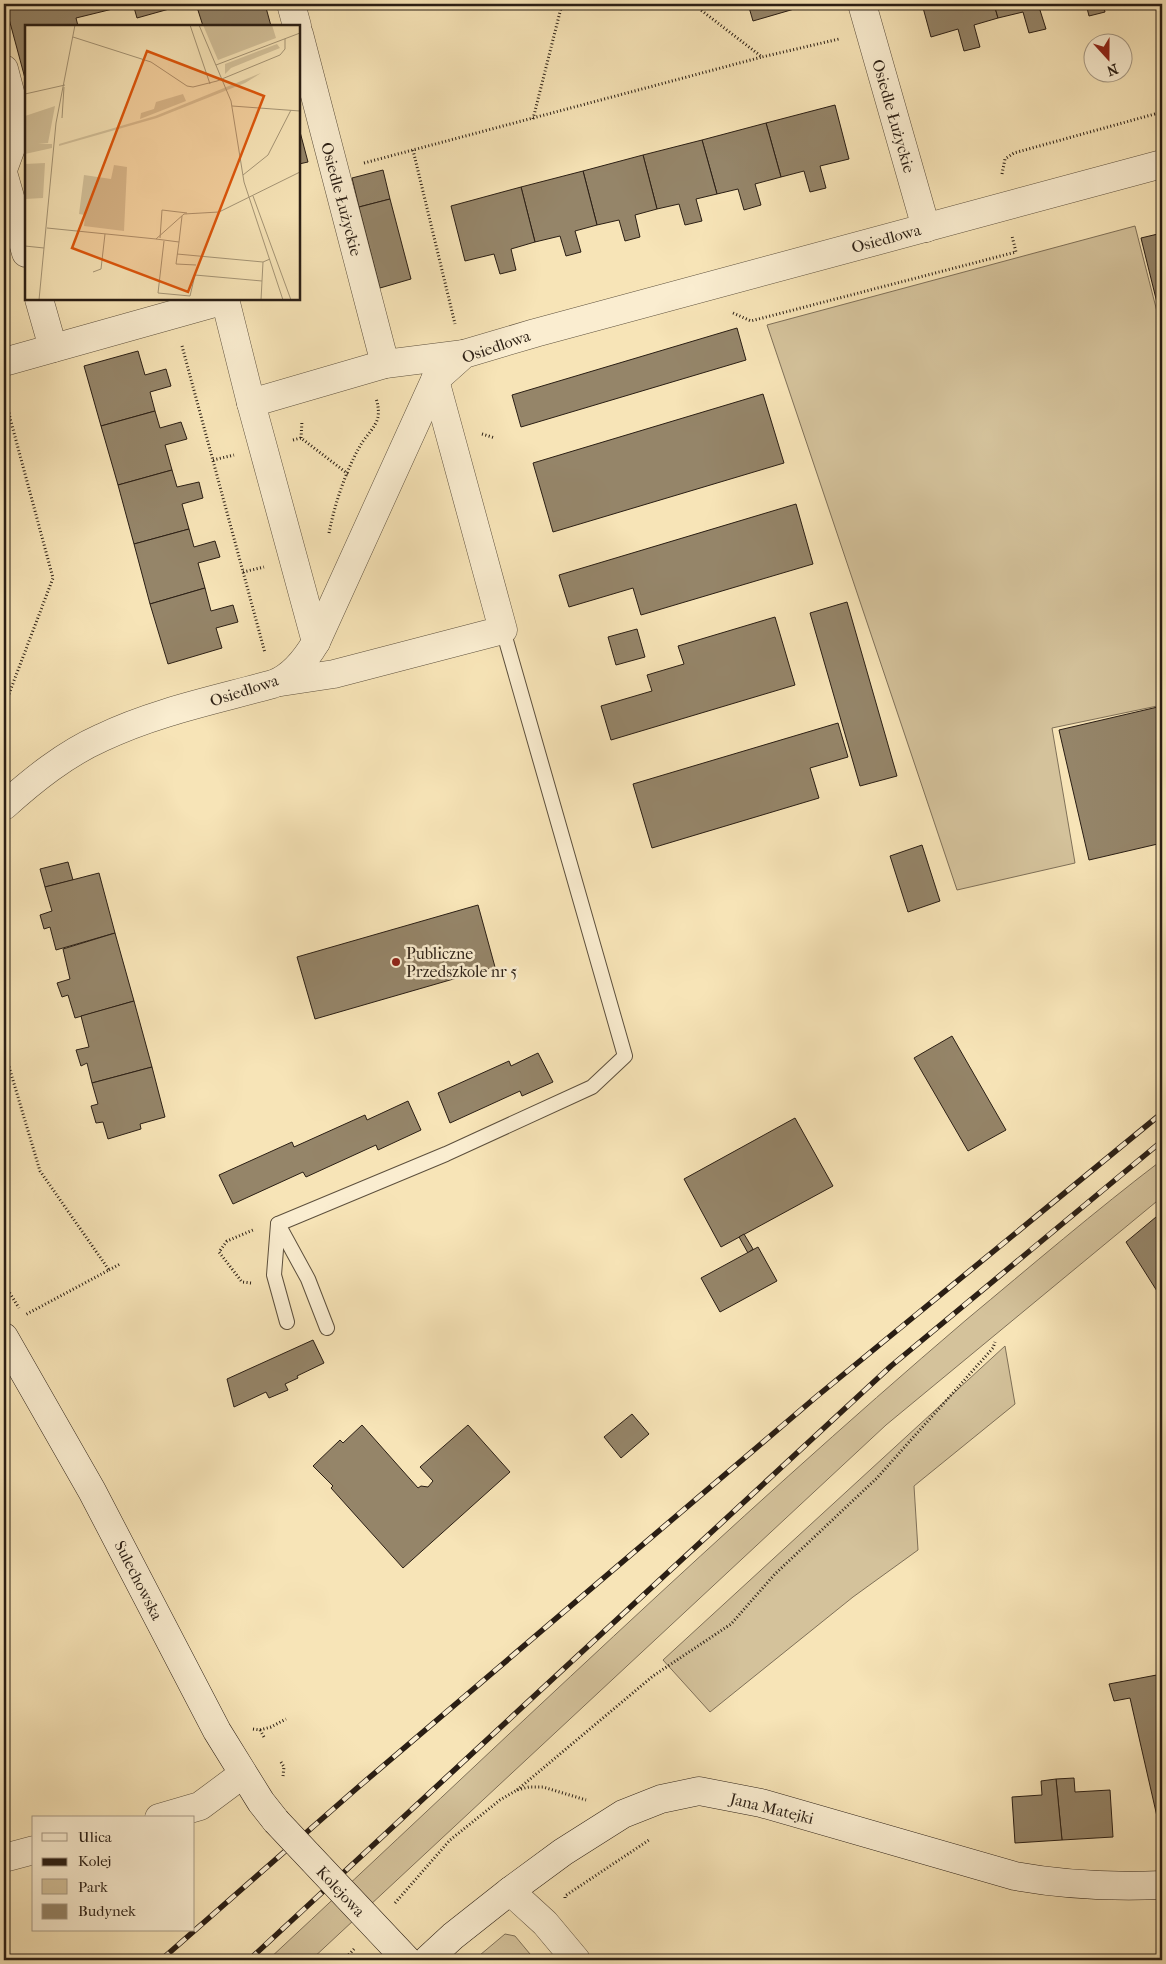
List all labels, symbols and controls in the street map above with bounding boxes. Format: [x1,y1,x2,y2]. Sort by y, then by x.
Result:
inset map [25,25,300,300]
north arrow [1084,32,1134,82]
street label: Osiedle Łużyckie [868,57,919,175]
text: N [1104,60,1120,80]
street label: Osiedle Łużyckie [317,140,366,258]
street label: Osiedlowa [849,220,923,257]
street label: Osiedlowa [459,326,533,367]
street label: Osiedlowa [207,670,281,710]
place label: Publiczne Przedszkole nr 5 [406,944,517,981]
marker: Publiczne Przedszkole nr 5 [390,956,402,968]
street label: Sulechowska [110,1537,167,1624]
street label: Jana Matejki [726,1788,816,1828]
legend [32,1816,195,1932]
text: Ulica [78,1828,113,1846]
text: Kolej [78,1852,111,1870]
street label: Kolejowa [312,1862,369,1921]
text: Park [78,1878,108,1896]
text: Budynek [78,1902,136,1920]

